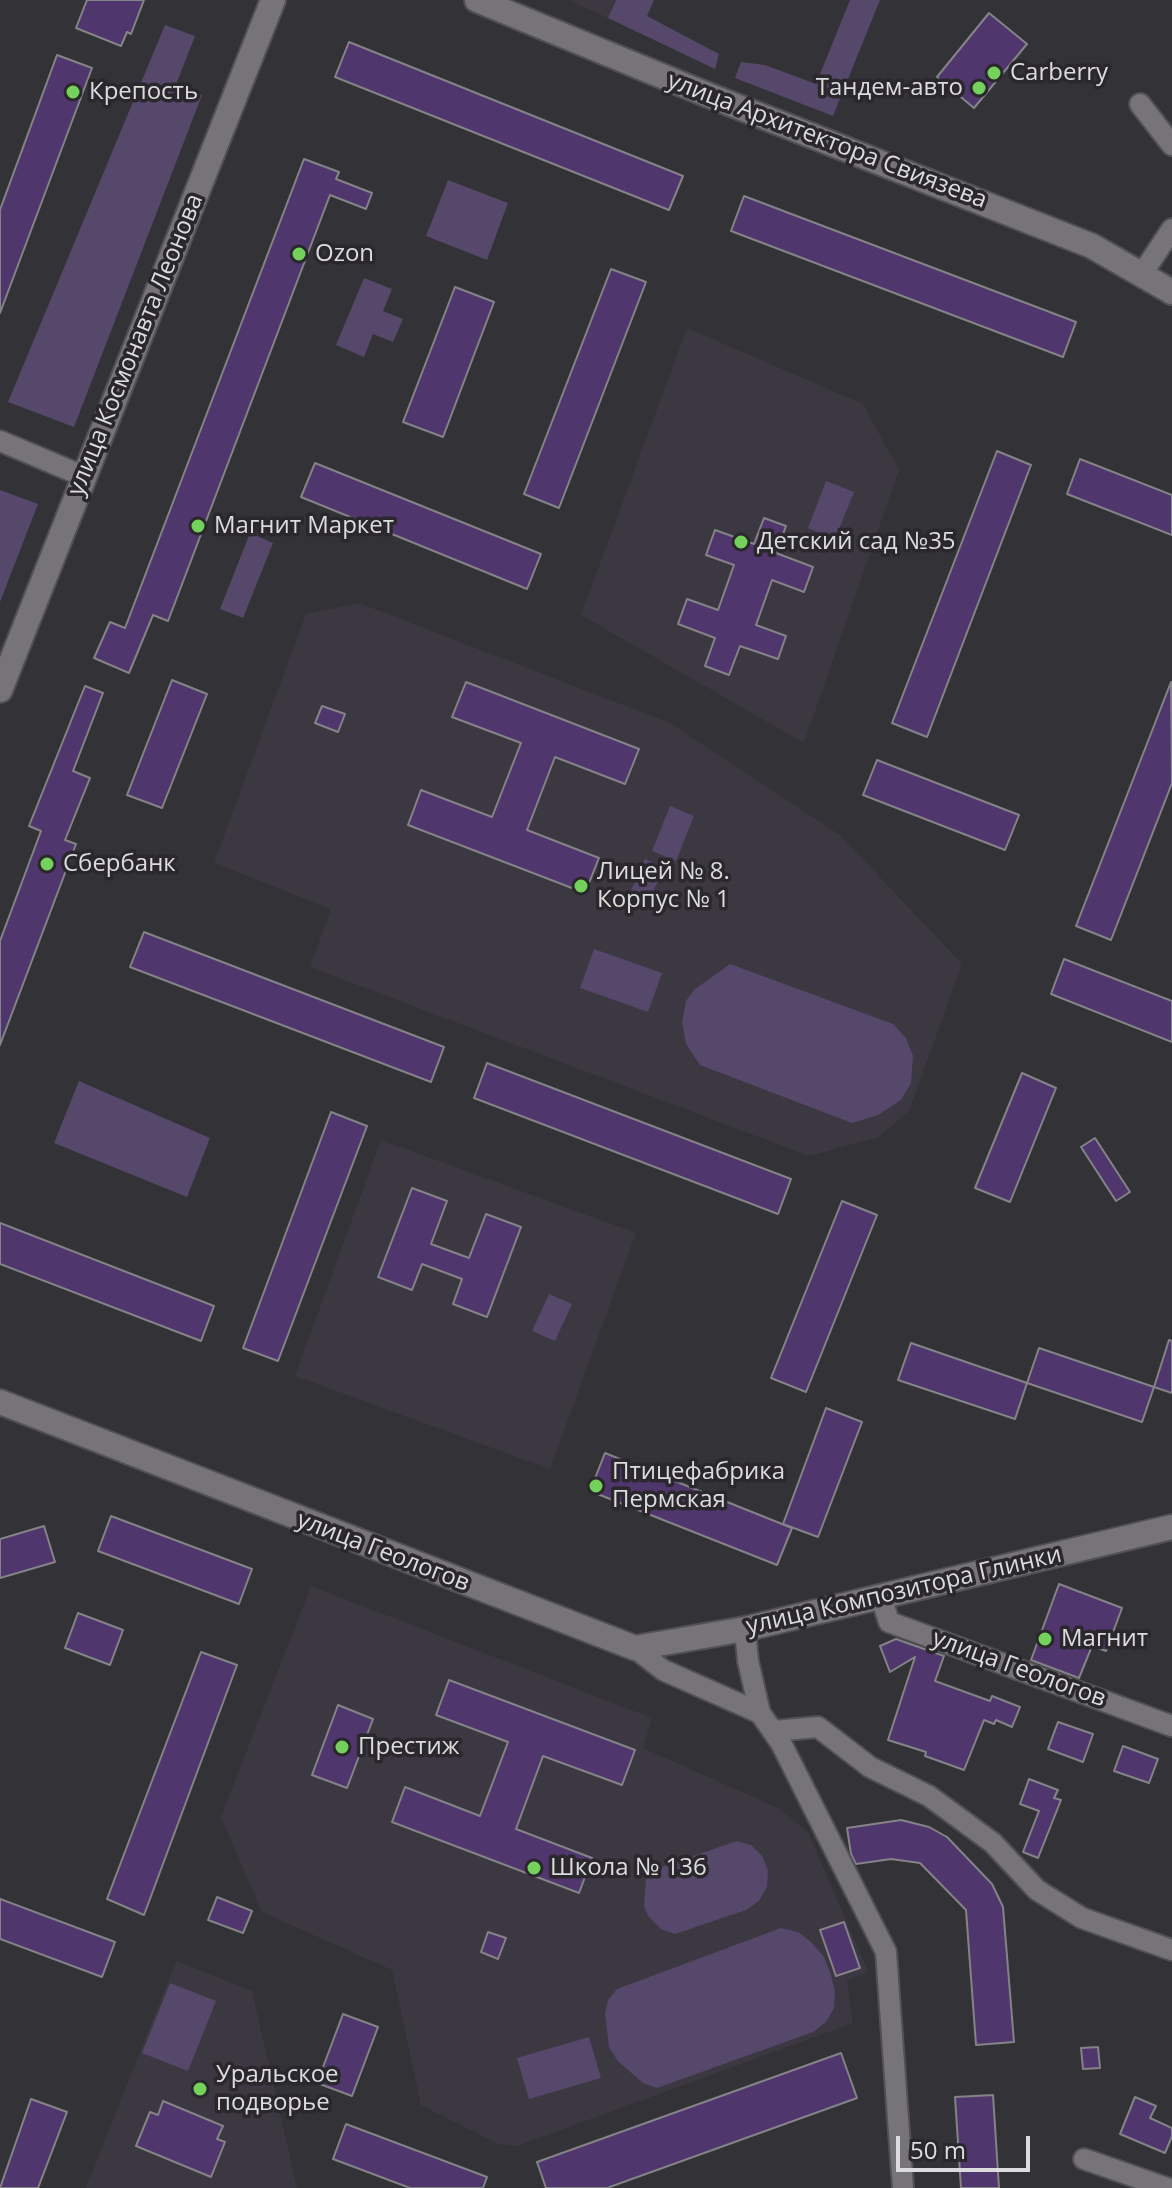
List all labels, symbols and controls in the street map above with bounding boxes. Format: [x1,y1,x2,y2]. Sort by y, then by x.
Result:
place label: Carberry [1010,59,1108,87]
marker: Carberry [985,64,1003,82]
street label: улица Архитектора Свиязева [663,67,991,215]
place label: Тандем-авто [816,74,963,102]
place label: Крепость [89,78,198,106]
marker: Тандем-авто [970,79,988,97]
marker: Крепость [64,83,82,101]
street label: улица Космонавта Леонова [62,190,210,500]
place label: Ozon [315,240,374,268]
marker: Ozon [290,245,308,263]
place label: Магнит Маркет [214,512,394,540]
marker: Магнит Маркет [189,517,207,535]
place label: Детский сад №35 [757,528,956,556]
marker: Детский сад №35 [732,533,750,551]
place label: Сбербанк [63,850,176,878]
marker: Сбербанк [38,855,56,873]
place label: Лицей № 8. Корпус № 1 [597,858,730,914]
marker: Лицей № 8. Корпус № 1 [572,877,590,895]
place label: Птицефабрика Пермская [612,1458,785,1514]
marker: Птицефабрика Пермская [587,1477,605,1495]
street label: улица Геологов [293,1506,473,1598]
street label: улица Композитора Глинки [744,1541,1064,1641]
street label: улица Геологов [928,1624,1110,1714]
place label: Магнит [1061,1625,1148,1653]
marker: Магнит [1036,1630,1054,1648]
place label: Престиж [358,1733,459,1761]
marker: Престиж [333,1738,351,1756]
place label: Школа № 136 [550,1854,707,1882]
marker: Школа № 136 [525,1859,543,1877]
place label: Уральское подворье [216,2061,339,2117]
marker: Уральское подворье [191,2080,209,2098]
scale bar [900,2120,1034,2170]
text: 50 m [910,2133,966,2166]

